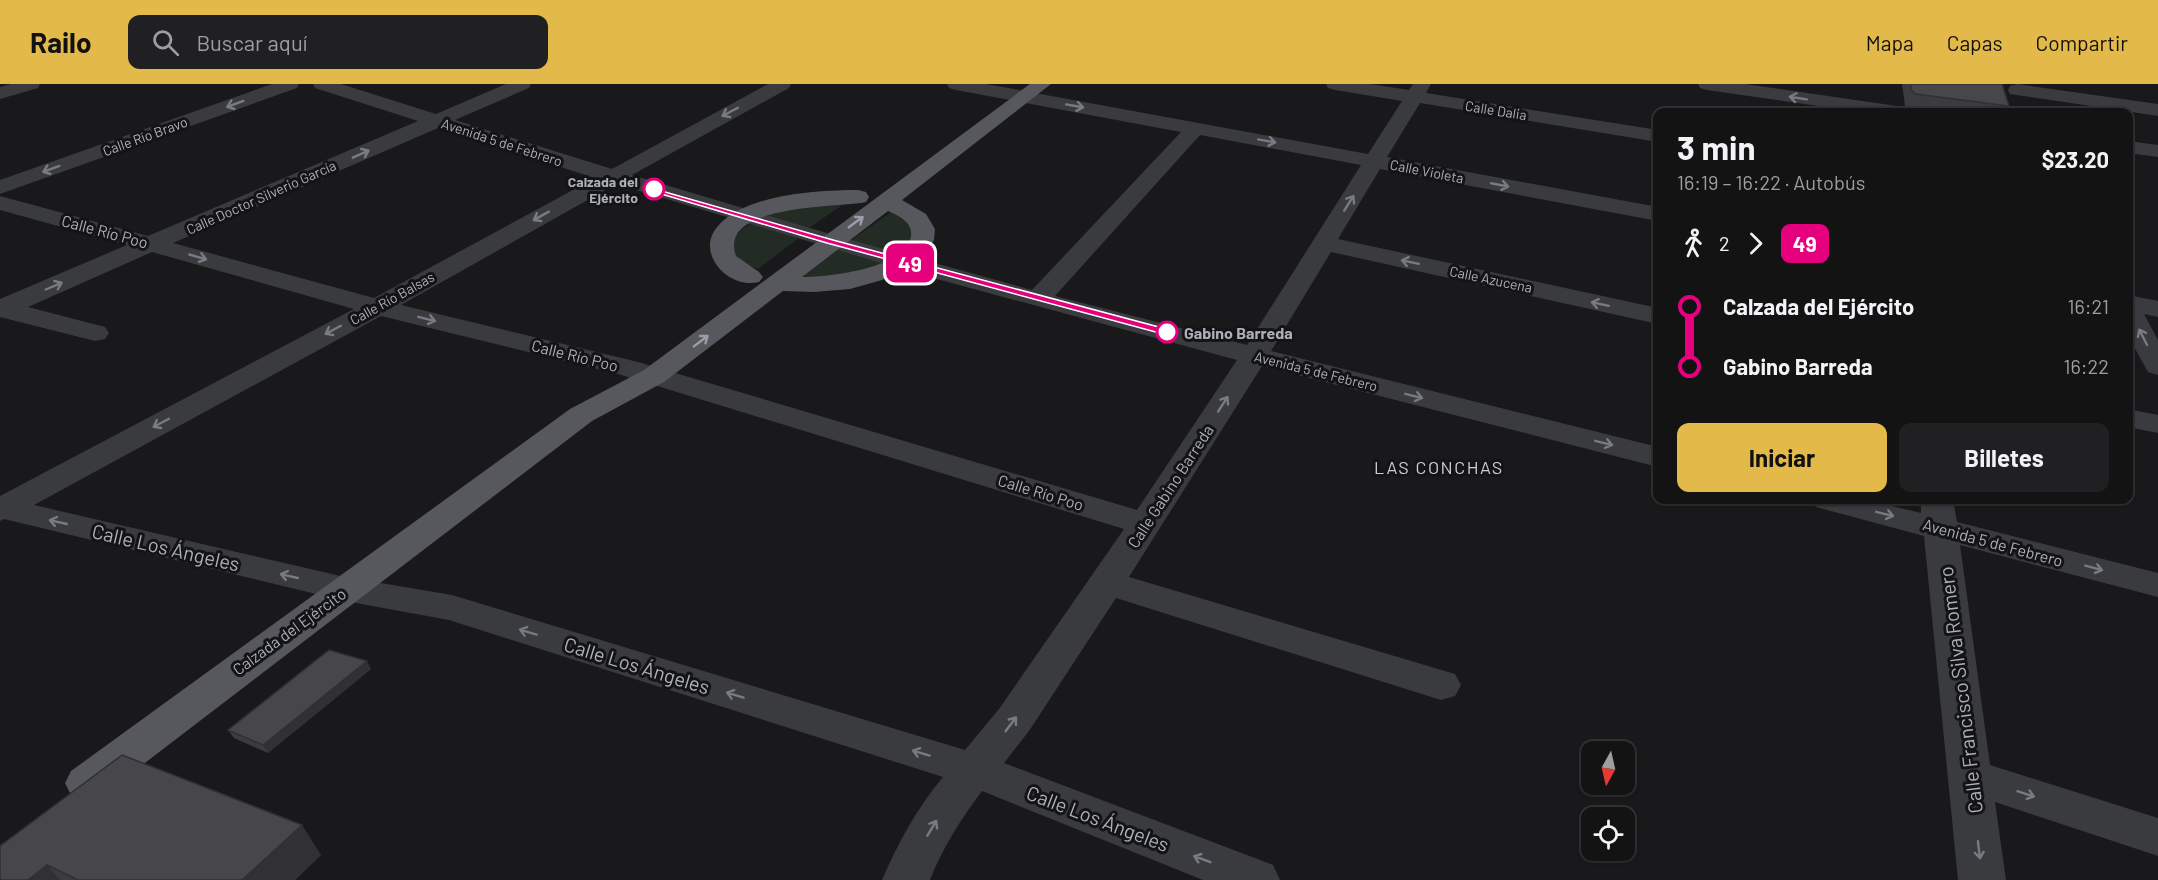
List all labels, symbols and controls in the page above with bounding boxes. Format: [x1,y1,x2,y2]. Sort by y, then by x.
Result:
search box [128,15,548,69]
text: Railo [30,25,92,59]
icon: search [149,26,182,59]
text: Buscar aquí [197,29,307,55]
text: Mapa [1866,30,1914,55]
text: Capas [1947,30,2003,55]
text: Compartir [2036,30,2128,55]
one-way arrow [1789,92,1808,103]
street label: Calle Dalia [1464,97,1528,123]
one-way arrow [226,99,245,110]
one-way arrow [1065,101,1084,112]
one-way arrow [722,106,739,118]
street label: Calle Río Bravo [100,113,190,159]
street label: Avenida 5 de Febrero [439,114,565,170]
text: 3 min [1677,127,1755,167]
one-way arrow [1257,136,1276,147]
text: $23.20 [2042,146,2109,172]
one-way arrow [351,148,369,159]
street label: Calle Doctor Silverio García [183,156,339,238]
street label: Calle Violeta [1389,156,1465,186]
one-way arrow [42,165,61,176]
text: 16:19 – 16:22 · Autobús [1677,170,1865,194]
place label: Calzada del Ejército [568,173,638,206]
marker: Calzada del Ejército [643,178,665,200]
one-way arrow [1490,180,1509,191]
one-way arrow [1343,195,1355,212]
street label: Calle Río Poo [60,210,150,252]
one-way arrow [532,211,550,222]
one-way arrow [847,216,863,229]
icon: walk [1677,227,1710,260]
icon: forward [1739,227,1772,260]
text: 2 [1719,231,1730,255]
text: 49 [1793,231,1817,256]
line badge: 49 [883,244,937,282]
text: 49 [898,251,922,276]
one-way arrow [188,252,207,263]
one-way arrow [1401,256,1420,267]
street label: Calle Azucena [1448,262,1534,296]
street label: Calle Río Balsas [347,268,437,328]
one-way arrow [44,280,63,291]
text: Calzada del Ejército [1723,293,1914,319]
text: 16:21 [2067,294,2109,318]
one-way arrow [1591,297,1610,309]
one-way arrow [417,314,436,326]
marker: Gabino Barreda [1156,321,1178,343]
place label: Gabino Barreda [1184,323,1293,342]
one-way arrow [325,324,342,336]
one-way arrow [2137,329,2148,347]
one-way arrow [692,334,708,347]
street label: Calle Río Poo [530,335,620,375]
street label: Avenida 5 de Febrero [1253,347,1379,395]
text: Gabino Barreda [1723,353,1873,379]
text: 16:22 [2063,354,2109,378]
one-way arrow [1405,390,1424,402]
one-way arrow [1217,396,1229,413]
one-way arrow [153,418,171,429]
street label: Calle Gabino Barreda [1123,421,1217,551]
button: Iniciar [1677,423,1887,492]
button: Billetes [1899,423,2109,492]
one-way arrow [1594,438,1613,450]
district label: LAS CONCHAS [1374,456,1504,478]
street label: Calle Río Poo [996,470,1086,514]
one-way arrow [1875,508,1894,520]
street label: Avenida 5 de Febrero [1921,514,2065,570]
one-way arrow [49,515,68,527]
street label: Calle Los Ángeles [90,518,242,576]
one-way arrow [2084,563,2103,575]
street label: Calle Francisco Silva Romero [1933,565,1987,815]
one-way arrow [279,569,298,581]
street label: Calzada del Ejército [229,583,349,679]
one-way arrow [519,625,538,636]
street label: Calle Los Ángeles [561,631,713,699]
one-way arrow [726,689,745,700]
one-way arrow [1004,716,1017,732]
north arrow [1581,741,1635,795]
map controls [1581,741,1635,861]
one-way arrow [912,747,931,758]
street label: Calle Los Ángeles [1023,780,1173,856]
one-way arrow [2016,789,2035,800]
button: locate [1581,807,1635,861]
one-way arrow [927,820,939,837]
one-way arrow [1973,839,1984,859]
one-way arrow [1193,852,1212,863]

